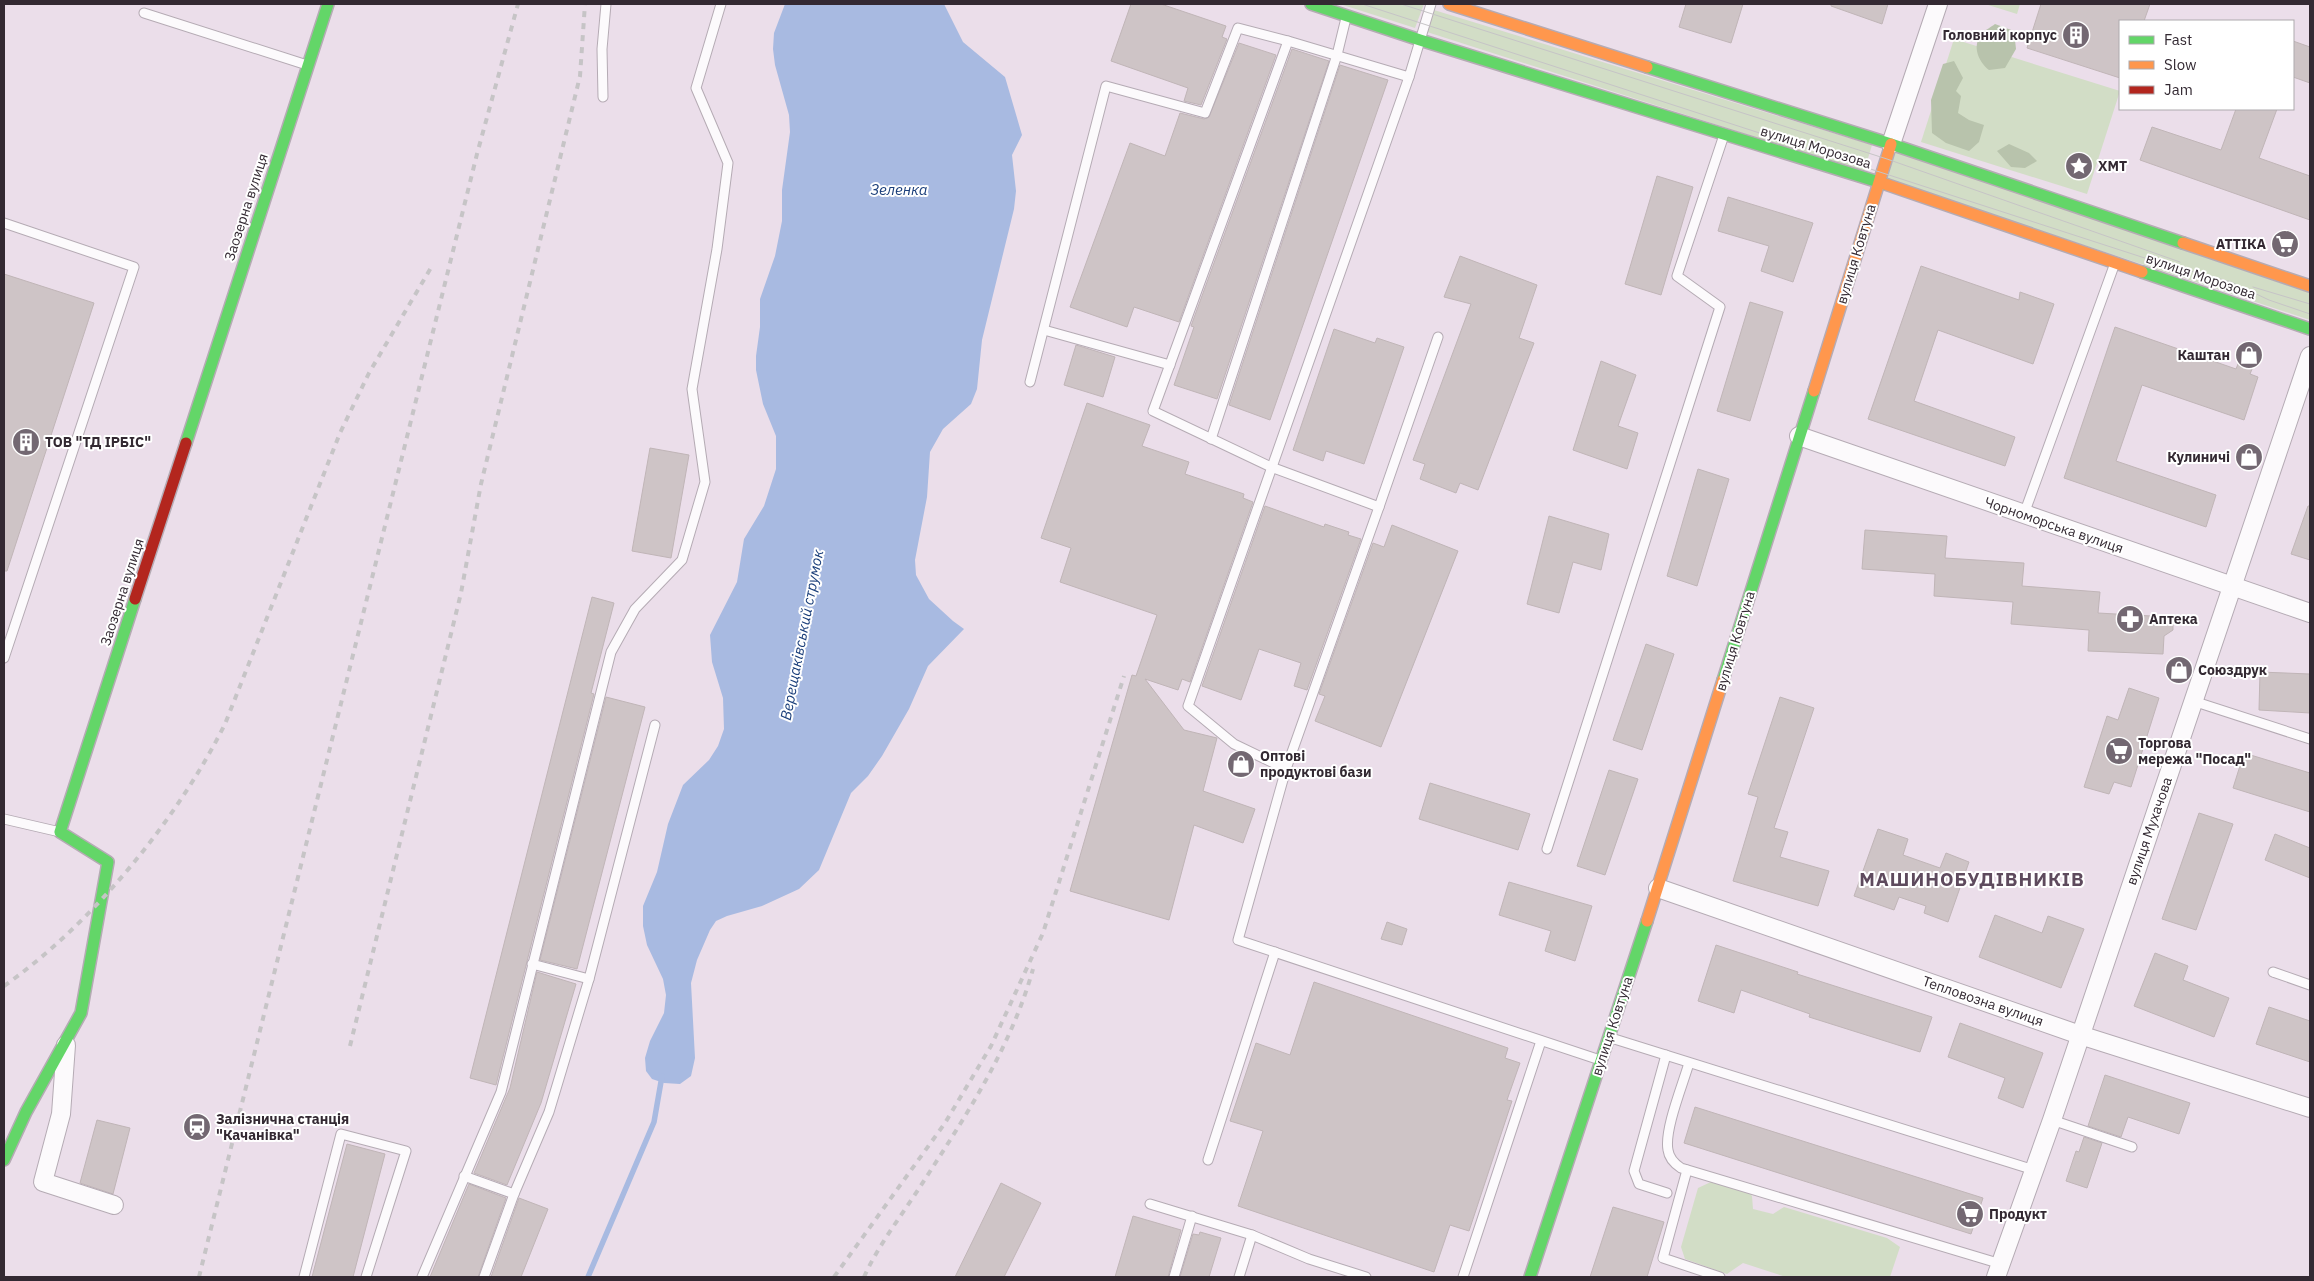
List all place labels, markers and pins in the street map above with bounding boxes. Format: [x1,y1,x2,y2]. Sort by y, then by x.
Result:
building icon: Головний корпус [2061,20,2091,50]
place label: Головний корпус [1943,26,2057,44]
place icon: ХМТ [2064,151,2094,181]
place label: ХМТ [2098,157,2127,175]
supermarket icon: АТТІКА [2270,229,2300,259]
place label: АТТІКА [2216,235,2266,253]
shop icon: Каштан [2234,340,2264,370]
place label: Каштан [2177,346,2230,364]
building icon: ТОВ "ТД ІРБІС" [11,427,41,457]
place label: ТОВ "ТД ІРБІС" [45,433,151,451]
shop icon: Кулиничі [2234,442,2264,472]
place label: Кулиничі [2167,448,2230,466]
pharmacy icon: Аптека [2115,604,2145,634]
place label: Аптека [2149,610,2198,628]
shop icon: Союздрук [2164,655,2194,685]
place label: Союздрук [2198,661,2267,679]
place label: Торгова мережа "Посад" [2138,734,2251,768]
supermarket icon: Торгова мережа "Посад" [2104,736,2134,766]
place label: Оптові продуктові бази [1260,747,1372,781]
shop icon: Оптові продуктові бази [1226,749,1256,779]
place label: Залізнична станція "Качанівка" [216,1110,349,1144]
station icon: Залізнична станція "Качанівка" [182,1112,212,1142]
supermarket icon: Продукт [1955,1199,1985,1229]
place label: Продукт [1989,1205,2047,1223]

